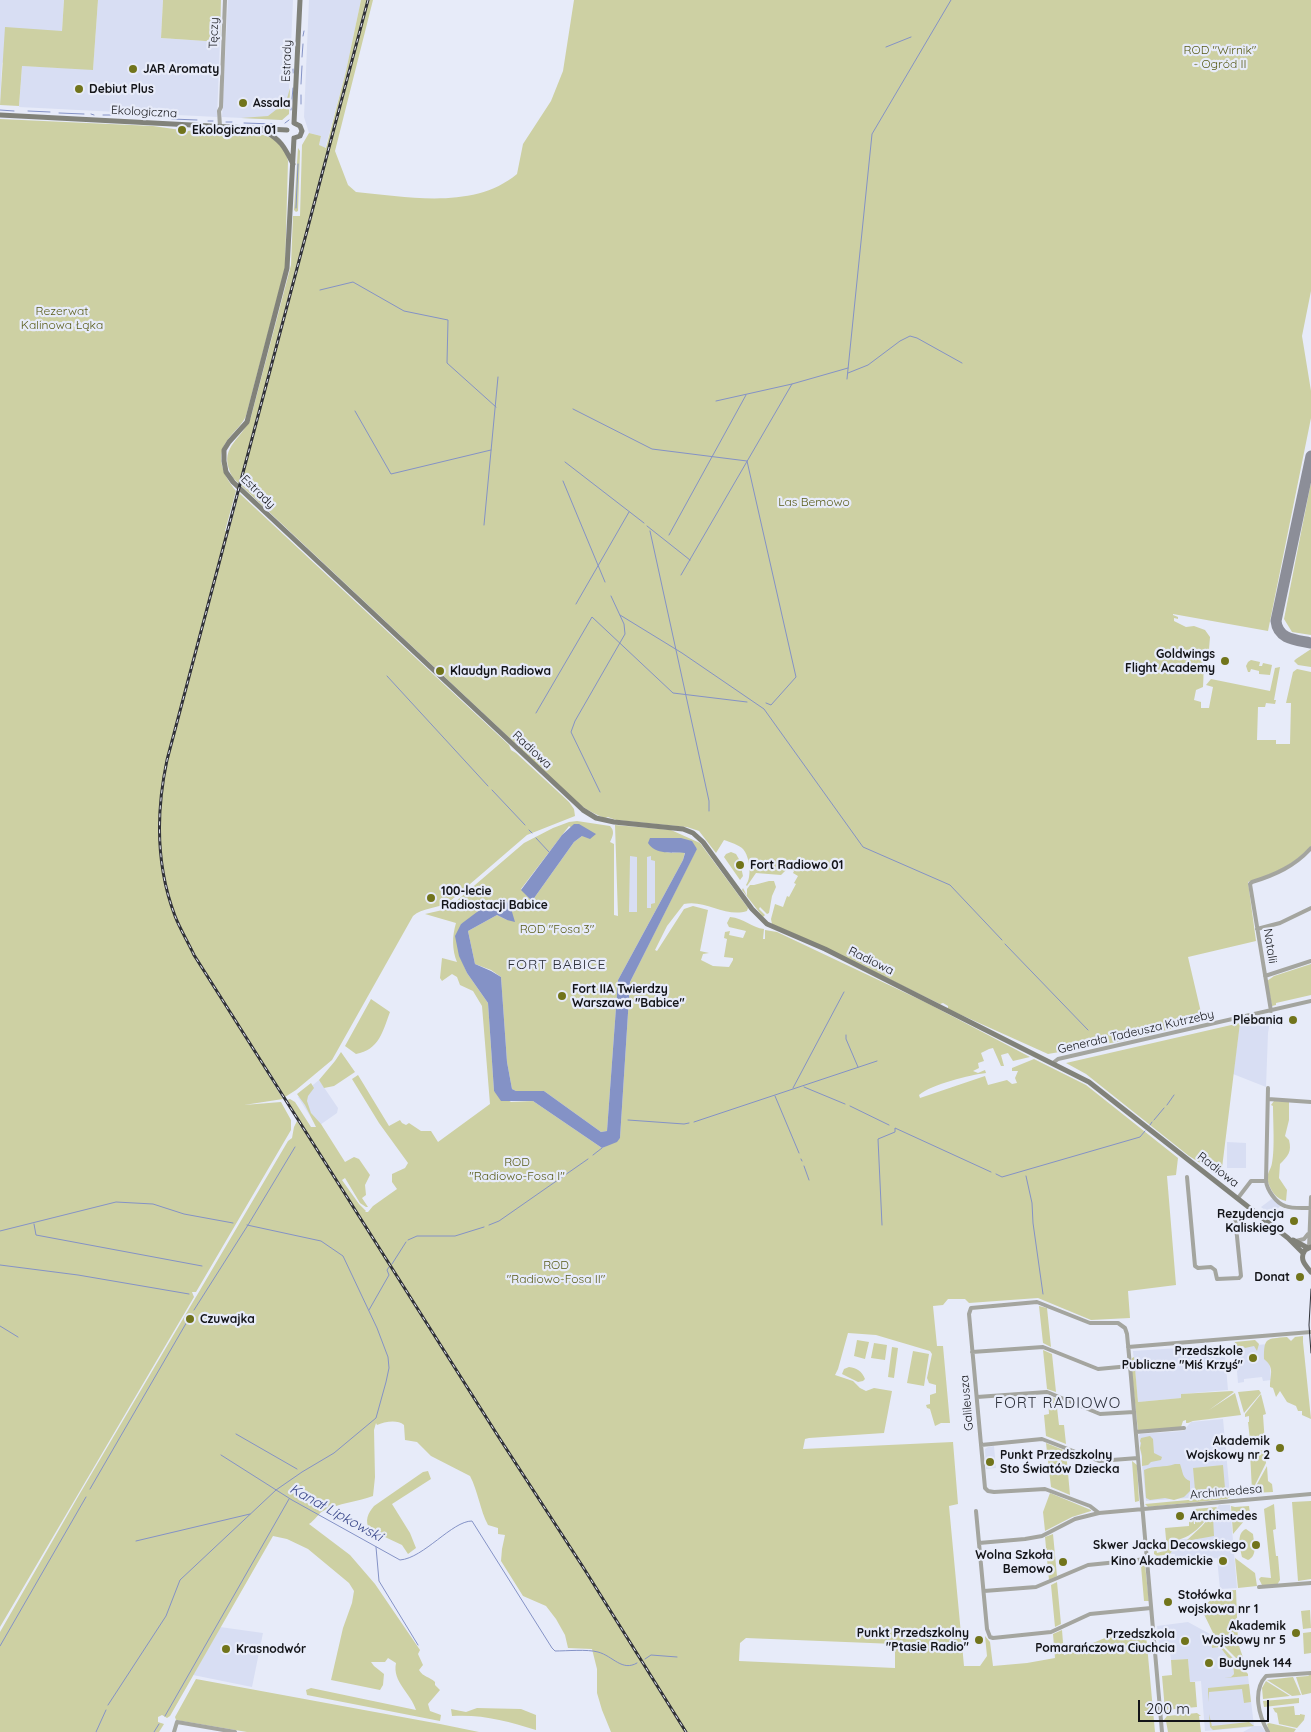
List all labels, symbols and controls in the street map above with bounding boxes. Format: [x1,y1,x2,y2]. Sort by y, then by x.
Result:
street label: Tęczy [206,17,222,49]
street label: Estrady [279,40,295,82]
park label: ROD "Wirnik" - Ogród II [1184,43,1256,71]
place label: JAR Aromaty [143,62,219,76]
marker: JAR Aromaty [127,63,139,75]
place label: Debiut Plus [89,82,154,96]
marker: Debiut Plus [73,83,85,95]
place label: Assala [253,96,291,110]
marker: Assala [237,97,249,109]
street label: Ekologiczna [111,103,177,121]
place label: Ekologiczna 01 [192,123,276,137]
marker: Ekologiczna 01 [176,124,188,136]
park label: Rezerwat Kalinowa Łąka [21,304,103,332]
street label: Estrady [238,472,278,512]
park label: Las Bemowo [778,495,850,509]
place label: Goldwings Flight Academy [1125,647,1215,675]
marker: Goldwings Flight Academy [1219,655,1231,667]
place label: Klaudyn Radiowa [450,664,551,678]
marker: Klaudyn Radiowa [434,665,446,677]
street label: Radiowa [509,728,555,772]
place label: Fort Radiowo 01 [750,858,843,872]
marker: Fort Radiowo 01 [734,859,746,871]
place label: 100-lecie Radiostacji Babice [441,884,548,912]
marker: 100-lecie Radiostacji Babice [425,892,437,904]
park label: ROD "Fosa 3" [520,922,594,936]
street label: Natalii [1260,927,1280,965]
street label: Radiowa [846,944,896,978]
district label: FORT BABICE [506,957,608,973]
place label: Fort IIA Twierdzy Warszawa "Babice" [572,982,685,1010]
marker: Fort IIA Twierdzy Warszawa "Babice" [556,990,568,1002]
street label: Generała Tadeusza Kutrzeby [1056,1007,1216,1057]
place label: Plebania [1233,1013,1283,1027]
marker: Plebania [1287,1014,1299,1026]
street label: Radiowa [1194,1149,1242,1191]
park label: ROD "Radiowo-Fosa I" [469,1155,565,1183]
place label: Rezydencja Kaliskiego [1217,1207,1284,1235]
marker: Rezydencja Kaliskiego [1288,1215,1300,1227]
park label: ROD "Radiowo-Fosa II" [507,1258,605,1286]
place label: Donat [1254,1270,1290,1284]
marker: Donat [1294,1271,1306,1283]
place label: Czuwajka [200,1312,255,1326]
marker: Czuwajka [184,1313,196,1325]
place label: Przedszkole Publiczne "Miś Krzyś" [1122,1344,1243,1372]
marker: Przedszkole Publiczne "Miś Krzyś" [1247,1352,1259,1364]
street label: Galileusza [957,1374,977,1432]
district label: FORT RADIOWO [993,1394,1123,1412]
place label: Akademik Wojskowy nr 2 [1186,1434,1270,1462]
marker: Akademik Wojskowy nr 2 [1274,1442,1286,1454]
place label: Punkt Przedszkolny Sto Światów Dziecka [1000,1448,1119,1476]
marker: Punkt Przedszkolny Sto Światów Dziecka [984,1456,996,1468]
water label: Kanał Lipkowski [287,1481,385,1545]
street label: Archimedesa [1189,1482,1263,1502]
place label: Archimedes [1190,1509,1257,1523]
marker: Archimedes [1174,1510,1186,1522]
place label: Skwer Jacka Decowskiego [1093,1538,1246,1552]
marker: Skwer Jacka Decowskiego [1250,1539,1262,1551]
place label: Wolna Szkoła Bemowo [975,1548,1053,1576]
place label: Kino Akademickie [1111,1554,1213,1568]
marker: Kino Akademickie [1217,1555,1229,1567]
marker: Wolna Szkoła Bemowo [1057,1556,1069,1568]
place label: Stołówka wojskowa nr 1 [1178,1588,1258,1616]
marker: Stołówka wojskowa nr 1 [1162,1596,1174,1608]
place label: Akademik Wojskowy nr 5 [1202,1619,1286,1647]
place label: Punkt Przedszkolny "Ptasie Radio" [857,1626,969,1654]
place label: Przedszkola Pomarańczowa Ciuchcia [1035,1627,1175,1655]
marker: Akademik Wojskowy nr 5 [1290,1627,1302,1639]
marker: Punkt Przedszkolny "Ptasie Radio" [973,1634,985,1646]
marker: Przedszkola Pomarańczowa Ciuchcia [1179,1635,1191,1647]
place label: Krasnodwór [236,1642,306,1656]
marker: Krasnodwór [220,1643,232,1655]
place label: Budynek 144 [1219,1656,1292,1670]
marker: Budynek 144 [1203,1657,1215,1669]
scale bar [1141,1690,1272,1722]
text: 200 m [1146,1699,1190,1718]

